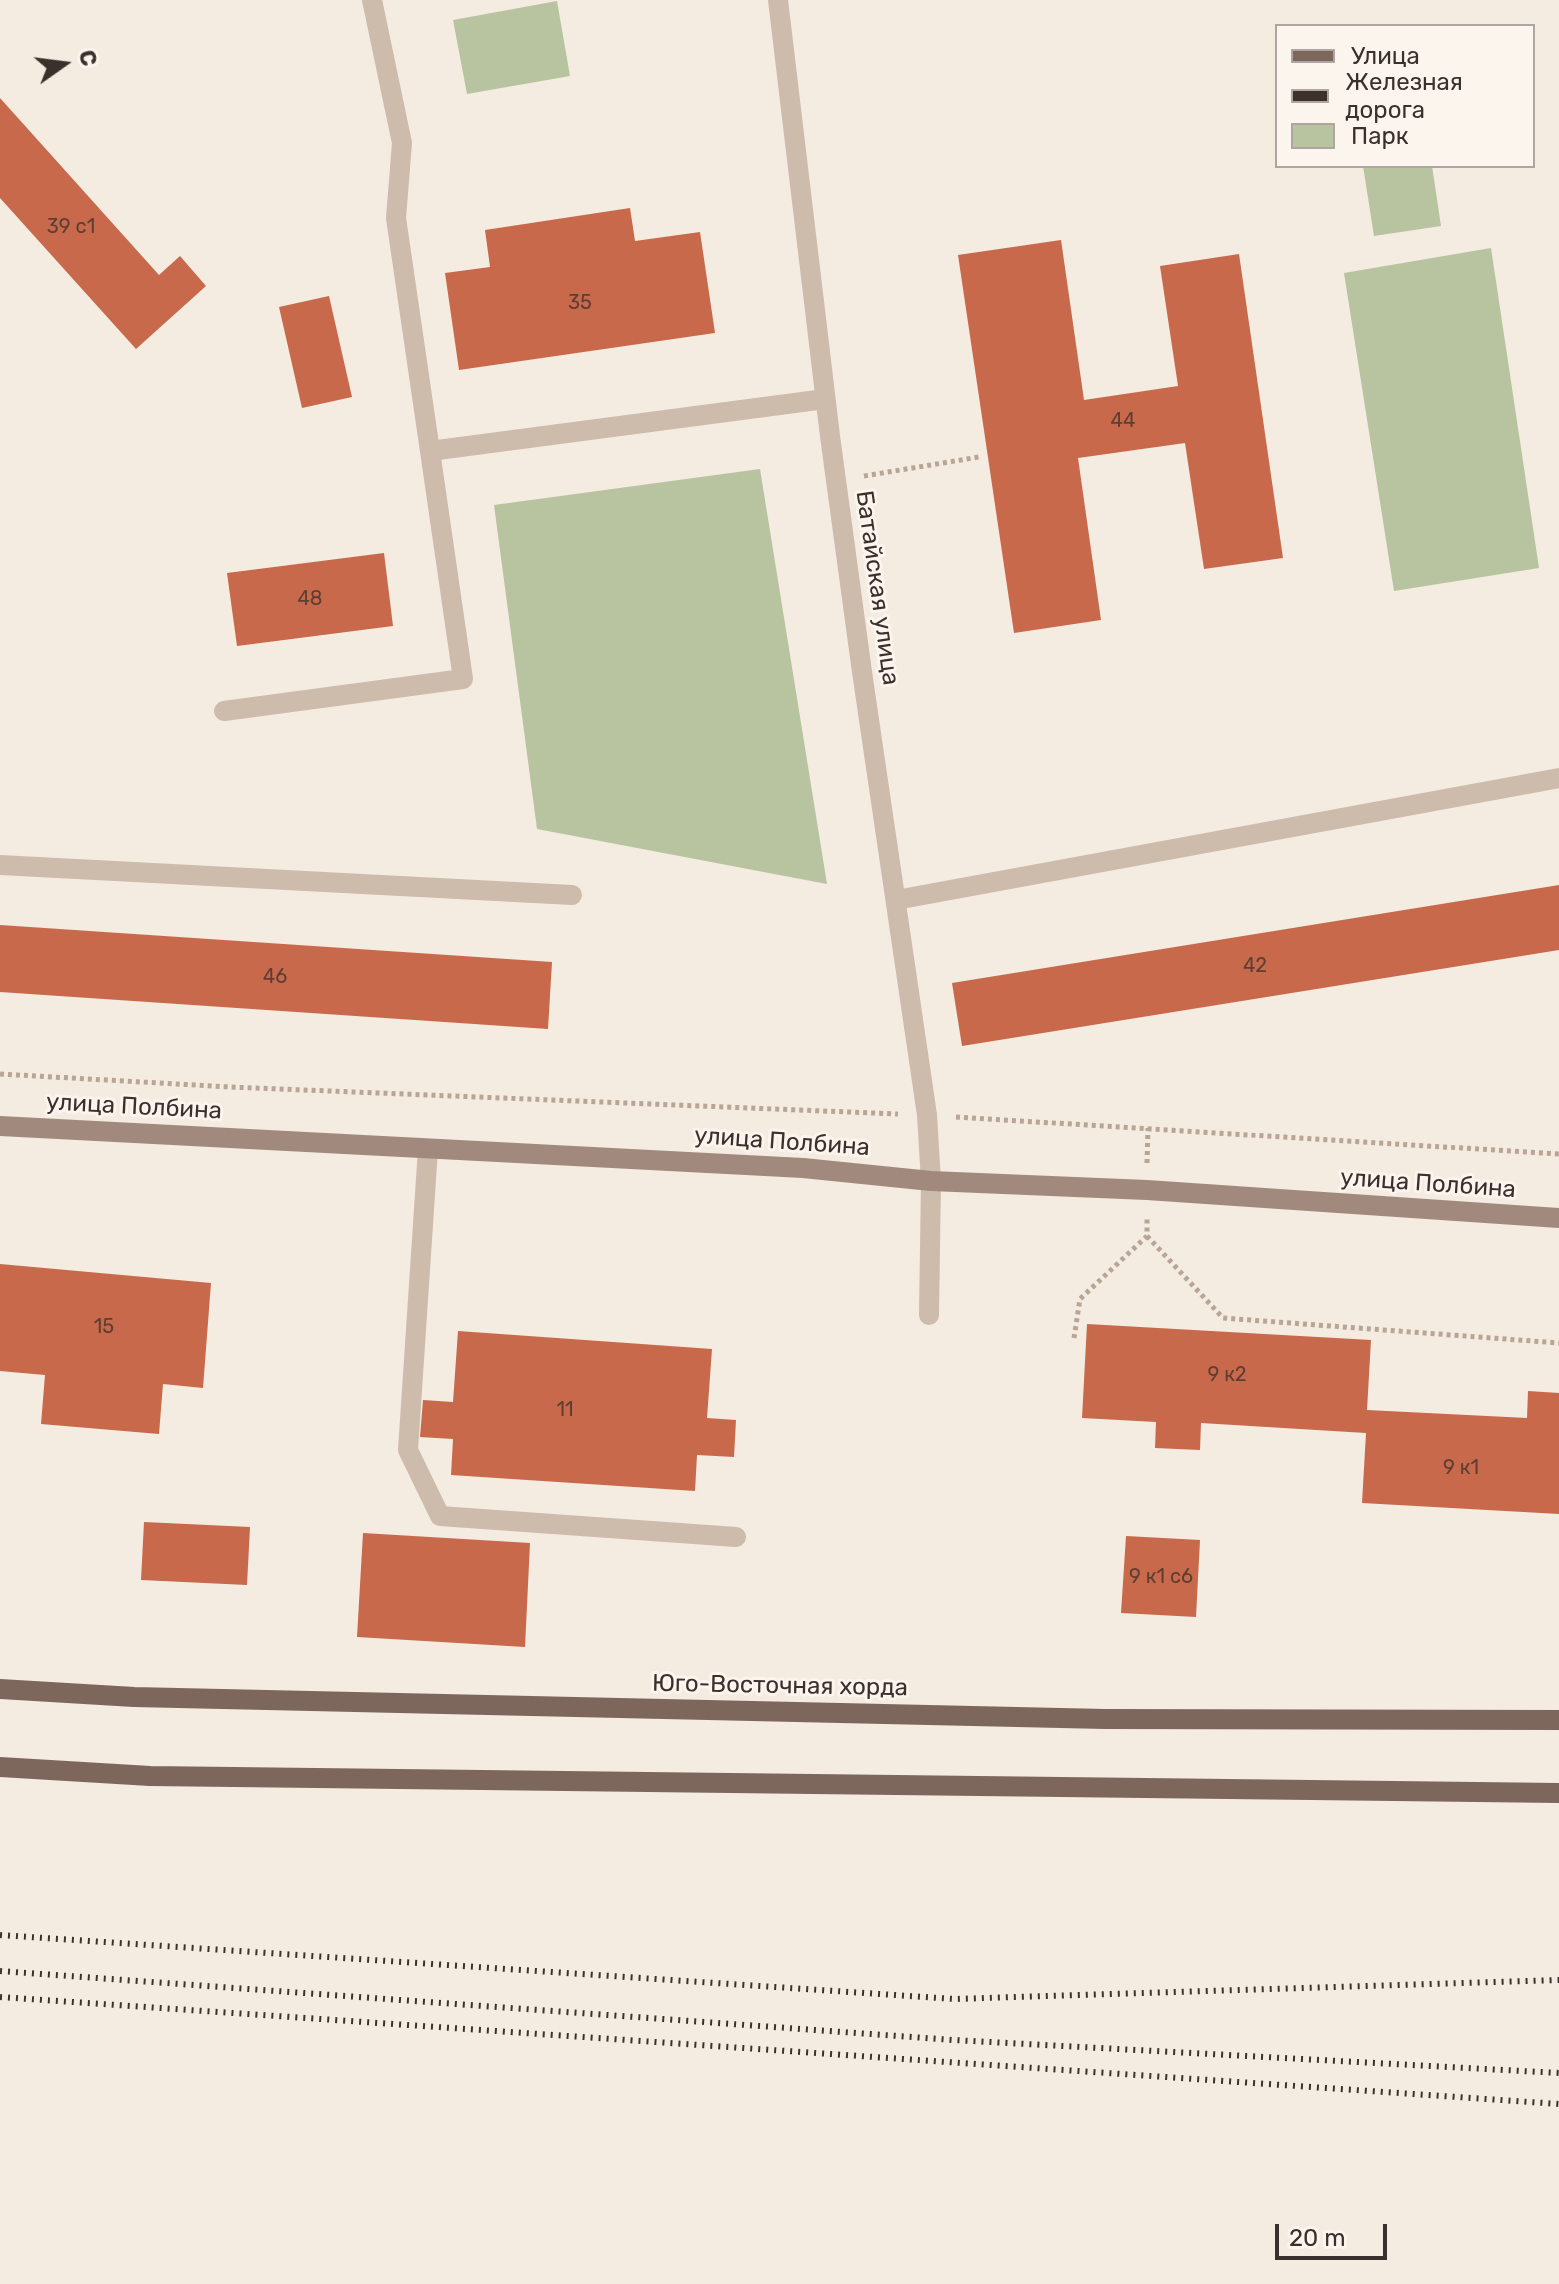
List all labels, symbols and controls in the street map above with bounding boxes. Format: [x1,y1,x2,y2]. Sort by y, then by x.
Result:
north arrow [24,24,104,104]
legend [1275,24,1535,168]
text: Улица [1351,42,1420,70]
text: С [73,47,103,69]
text: Железная дорога [1345,68,1463,124]
text: Парк [1351,122,1409,150]
house number: 39 с1 [47,215,95,239]
house number: 35 [568,291,592,315]
house number: 44 [1111,409,1135,433]
street label: Батайская улица [849,489,905,687]
house number: 48 [297,587,323,611]
house number: 42 [1243,954,1267,978]
house number: 46 [263,965,287,989]
street label: улица Полбина [45,1088,223,1126]
street label: улица Полбина [693,1121,871,1163]
street label: улица Полбина [1339,1163,1517,1205]
house number: 15 [94,1315,114,1339]
house number: 9 к2 [1207,1363,1247,1387]
house number: 11 [556,1398,574,1422]
house number: 9 к1 [1443,1456,1479,1480]
house number: 9 к1 с6 [1129,1565,1193,1589]
street label: Юго-Восточная хорда [652,1669,908,1703]
scale bar [1279,2208,1391,2258]
text: 20 m [1289,2224,1346,2252]

